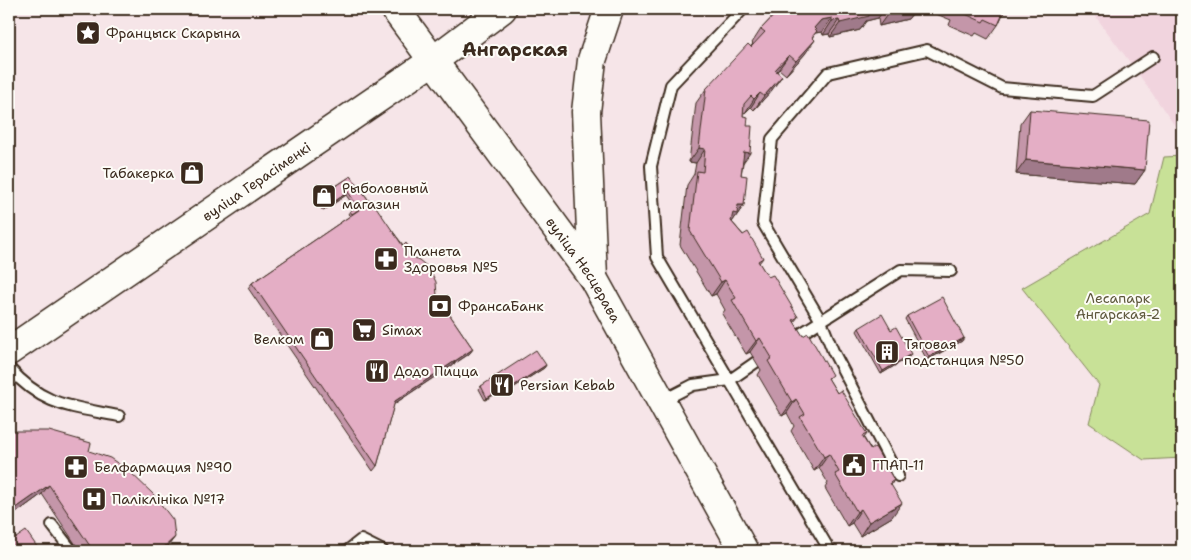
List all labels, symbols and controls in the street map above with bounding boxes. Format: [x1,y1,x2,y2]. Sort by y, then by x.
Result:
place icon: Францыск Скарына [75,20,101,46]
place label: Францыск Скарына [106,24,241,42]
district label: Ангарская [462,37,568,62]
street label: вуліца Герасіменкі [199,138,314,225]
shop icon: Табакерка [179,160,205,186]
place label: Табакерка [102,164,174,182]
place label: Рыболовный магазин [342,179,428,213]
shop icon: Рыболовный магазин [311,183,337,209]
street label: вуліца Несцерава [542,213,625,326]
place label: Планета Здоровья №5 [404,242,498,276]
pharmacy icon: Планета Здоровья №5 [373,246,399,272]
park label: Лесапарк Ангарская-2 [1076,289,1160,323]
bank icon: ФрансаБанк [427,293,453,319]
place label: ФрансаБанк [458,297,544,315]
supermarket icon: Simax [351,317,377,343]
place label: Simax [382,321,422,339]
shop icon: Велком [309,326,335,352]
place label: Велком [254,330,304,348]
place label: Тяговая подстанция №50 [904,335,1024,369]
building icon: Тяговая подстанция №50 [874,339,900,365]
restaurant icon: Додо Пицца [364,358,390,384]
place label: Додо Пицца [394,362,479,380]
restaurant icon: Persian Kebab [489,372,515,398]
place label: Persian Kebab [520,376,615,394]
public building icon: ГПАП-11 [841,452,867,478]
pharmacy icon: Белфармация №90 [63,454,89,480]
place label: ГПАП-11 [872,456,924,474]
place label: Белфармация №90 [94,458,232,476]
hospital icon: Паліклініка №17 [81,486,107,512]
place label: Паліклініка №17 [112,490,225,508]

